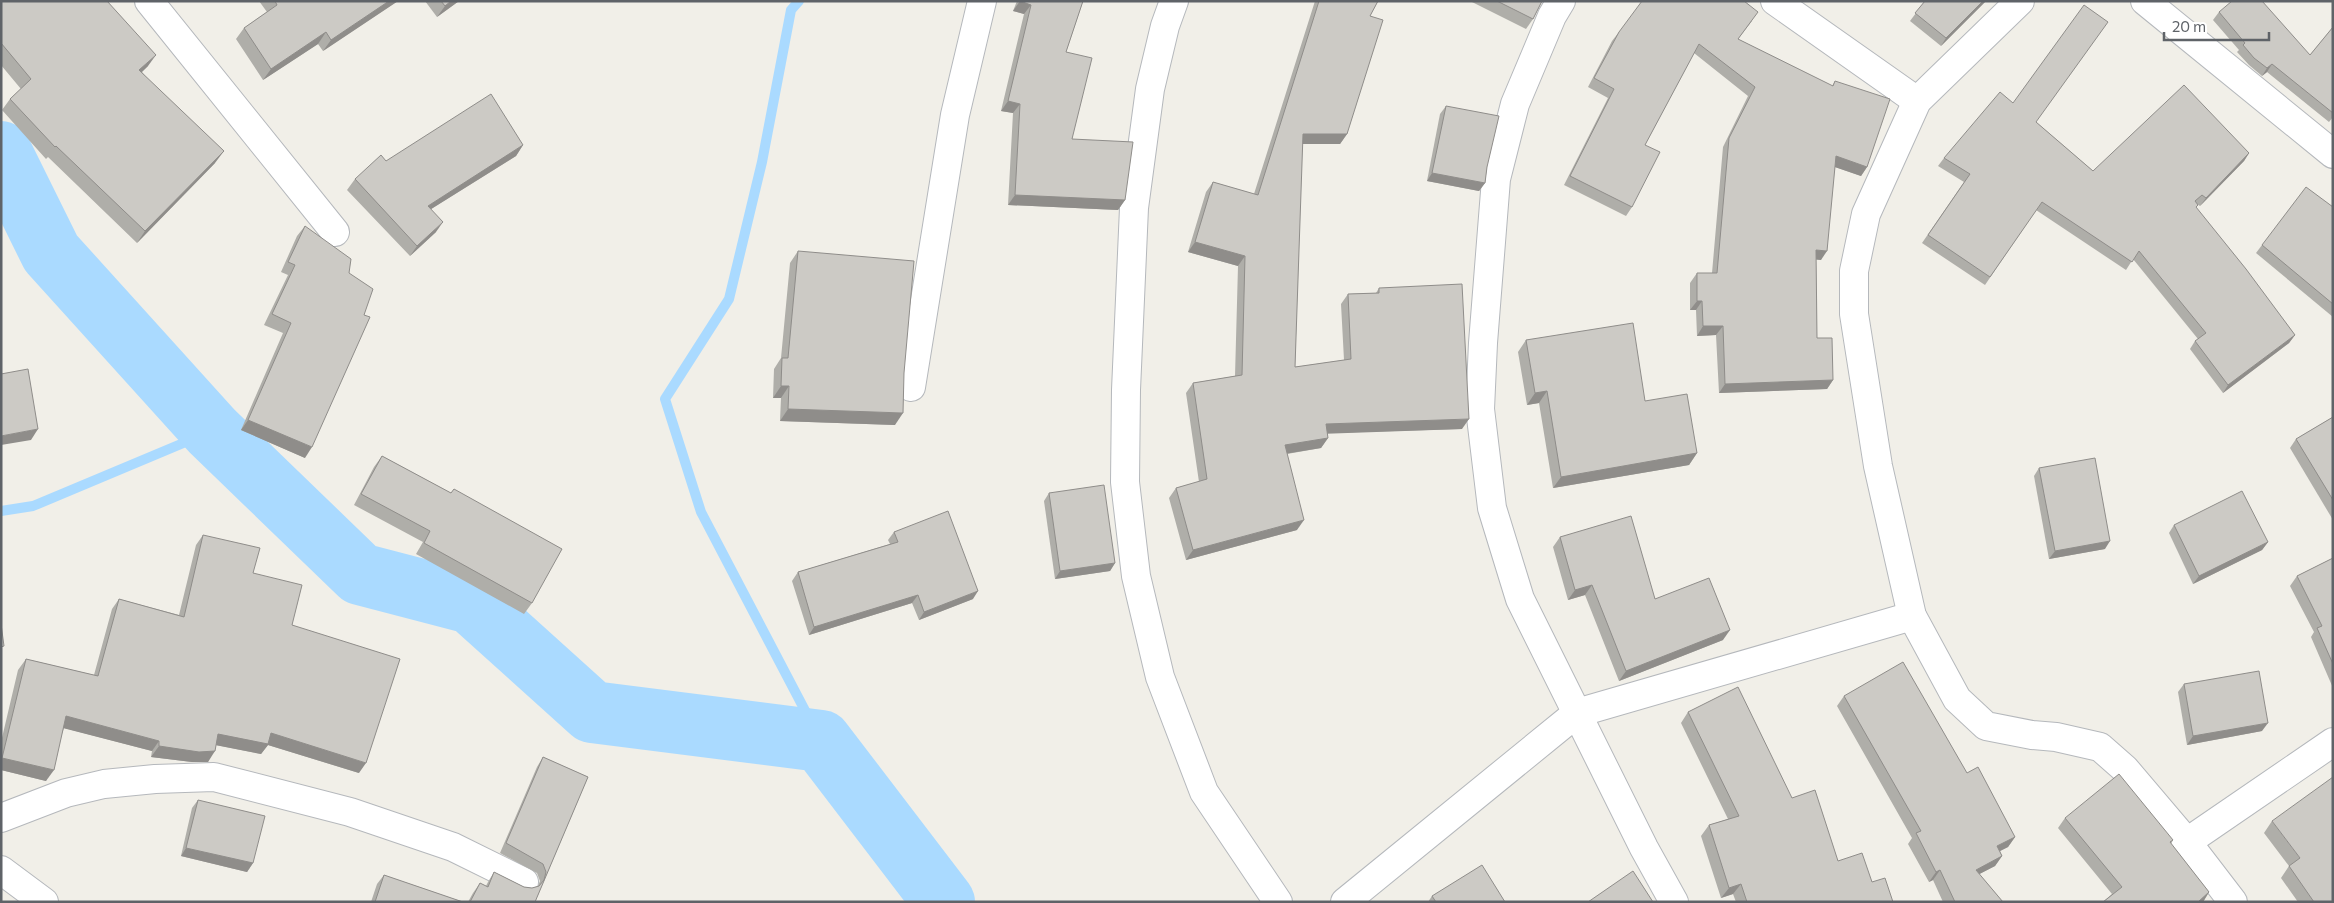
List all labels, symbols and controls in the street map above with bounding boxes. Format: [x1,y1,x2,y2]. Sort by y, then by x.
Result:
scale bar [2164,10,2269,42]
text: 20 m [2172,17,2206,35]

